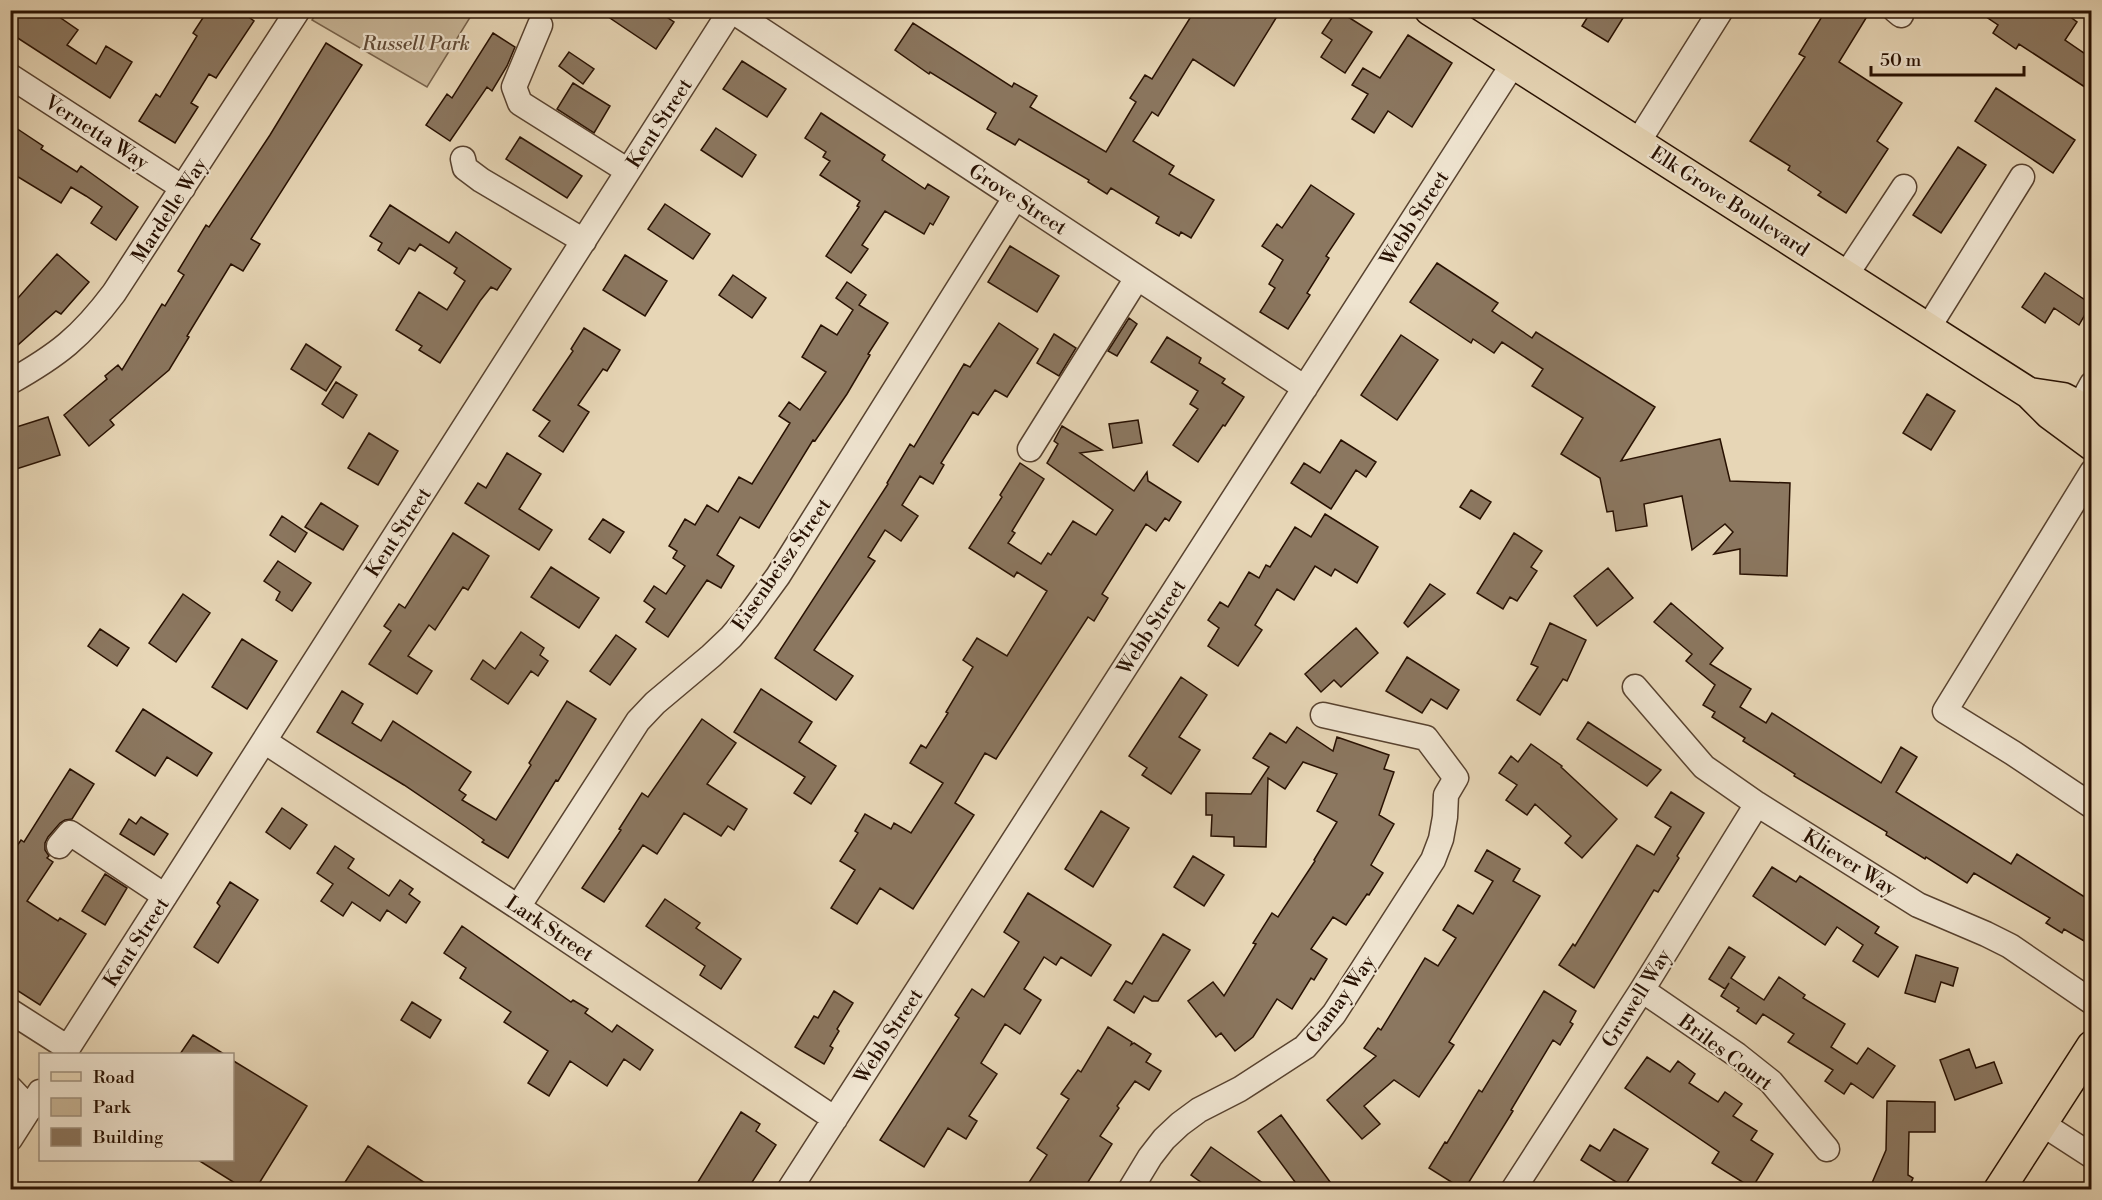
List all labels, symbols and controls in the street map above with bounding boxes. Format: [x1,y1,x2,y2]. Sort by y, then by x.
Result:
park label: Russell Park [361,32,470,57]
scale bar [1871,39,2024,77]
text: 50 m [1880,49,1922,72]
street label: Kent Street [622,74,699,173]
street label: Vernetta Way [39,90,153,176]
street label: Elk Grove Boulevard [1645,141,1814,263]
street label: Mardelle Way [127,153,214,268]
street label: Grove Street [963,159,1071,241]
street label: Webb Street [1375,167,1455,272]
street label: Kent Street [361,483,438,582]
street label: Eisenbeisz Street [727,494,837,636]
street label: Webb Street [1112,576,1192,681]
street label: Kliever Way [1798,825,1901,902]
street label: Lark Street [500,891,598,968]
street label: Kent Street [99,893,176,992]
street label: Gruwell Way [1597,945,1678,1053]
street label: Gamay Way [1301,951,1382,1049]
street label: Webb Street [849,985,929,1090]
street label: Briles Court [1672,1009,1777,1097]
legend [39,1053,234,1161]
text: Road [93,1066,136,1089]
text: Park [93,1096,132,1119]
text: Building [92,1126,164,1149]

